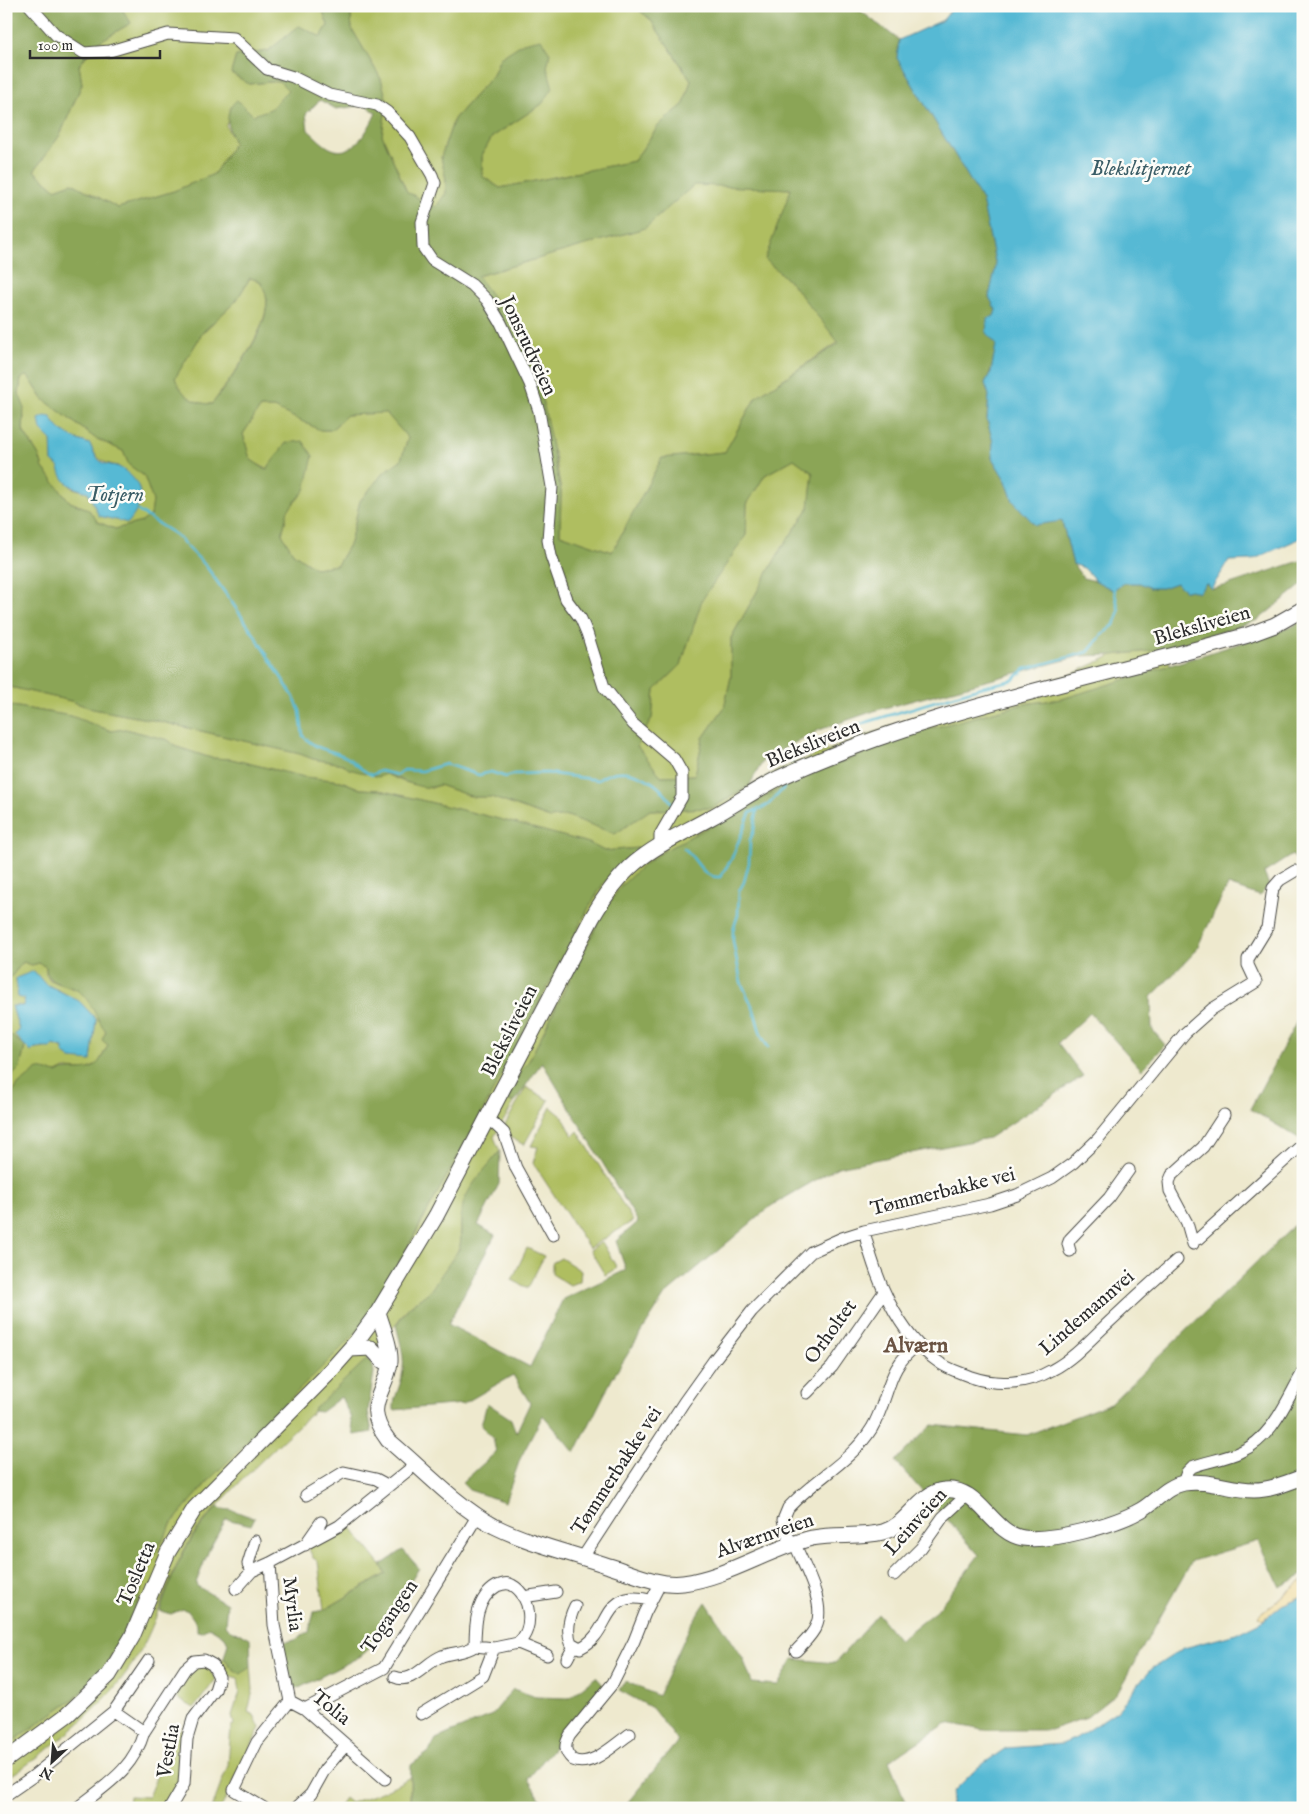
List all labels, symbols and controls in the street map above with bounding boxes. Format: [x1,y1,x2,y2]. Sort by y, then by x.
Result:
scale bar [30,28,160,60]
text: 100 m [38,36,74,55]
water label: Blekslitjernet [1091,156,1192,183]
street label: Jonsrudveien [493,290,562,400]
water label: Totjern [86,482,144,509]
street label: Bleksliveien [1151,600,1253,652]
street label: Bleksliveien [762,714,864,774]
street label: Bleksliveien [476,981,544,1081]
street label: Tømmerbakke vei [868,1162,1018,1222]
street label: Lindemannvei [1034,1265,1140,1361]
street label: Orholtet [799,1295,863,1369]
district label: Alværn [883,1332,949,1360]
street label: Tømmerbakke vei [566,1402,668,1540]
street label: Leinveien [879,1483,953,1561]
street label: Alværnveien [712,1508,817,1565]
street label: Tosletta [112,1538,162,1610]
street label: Myrlia [276,1575,308,1633]
street label: Togangen [356,1575,424,1659]
street label: Tolia [306,1685,356,1731]
street label: Vestlia [152,1722,186,1781]
north arrow [28,1736,78,1786]
text: N [37,1762,57,1784]

